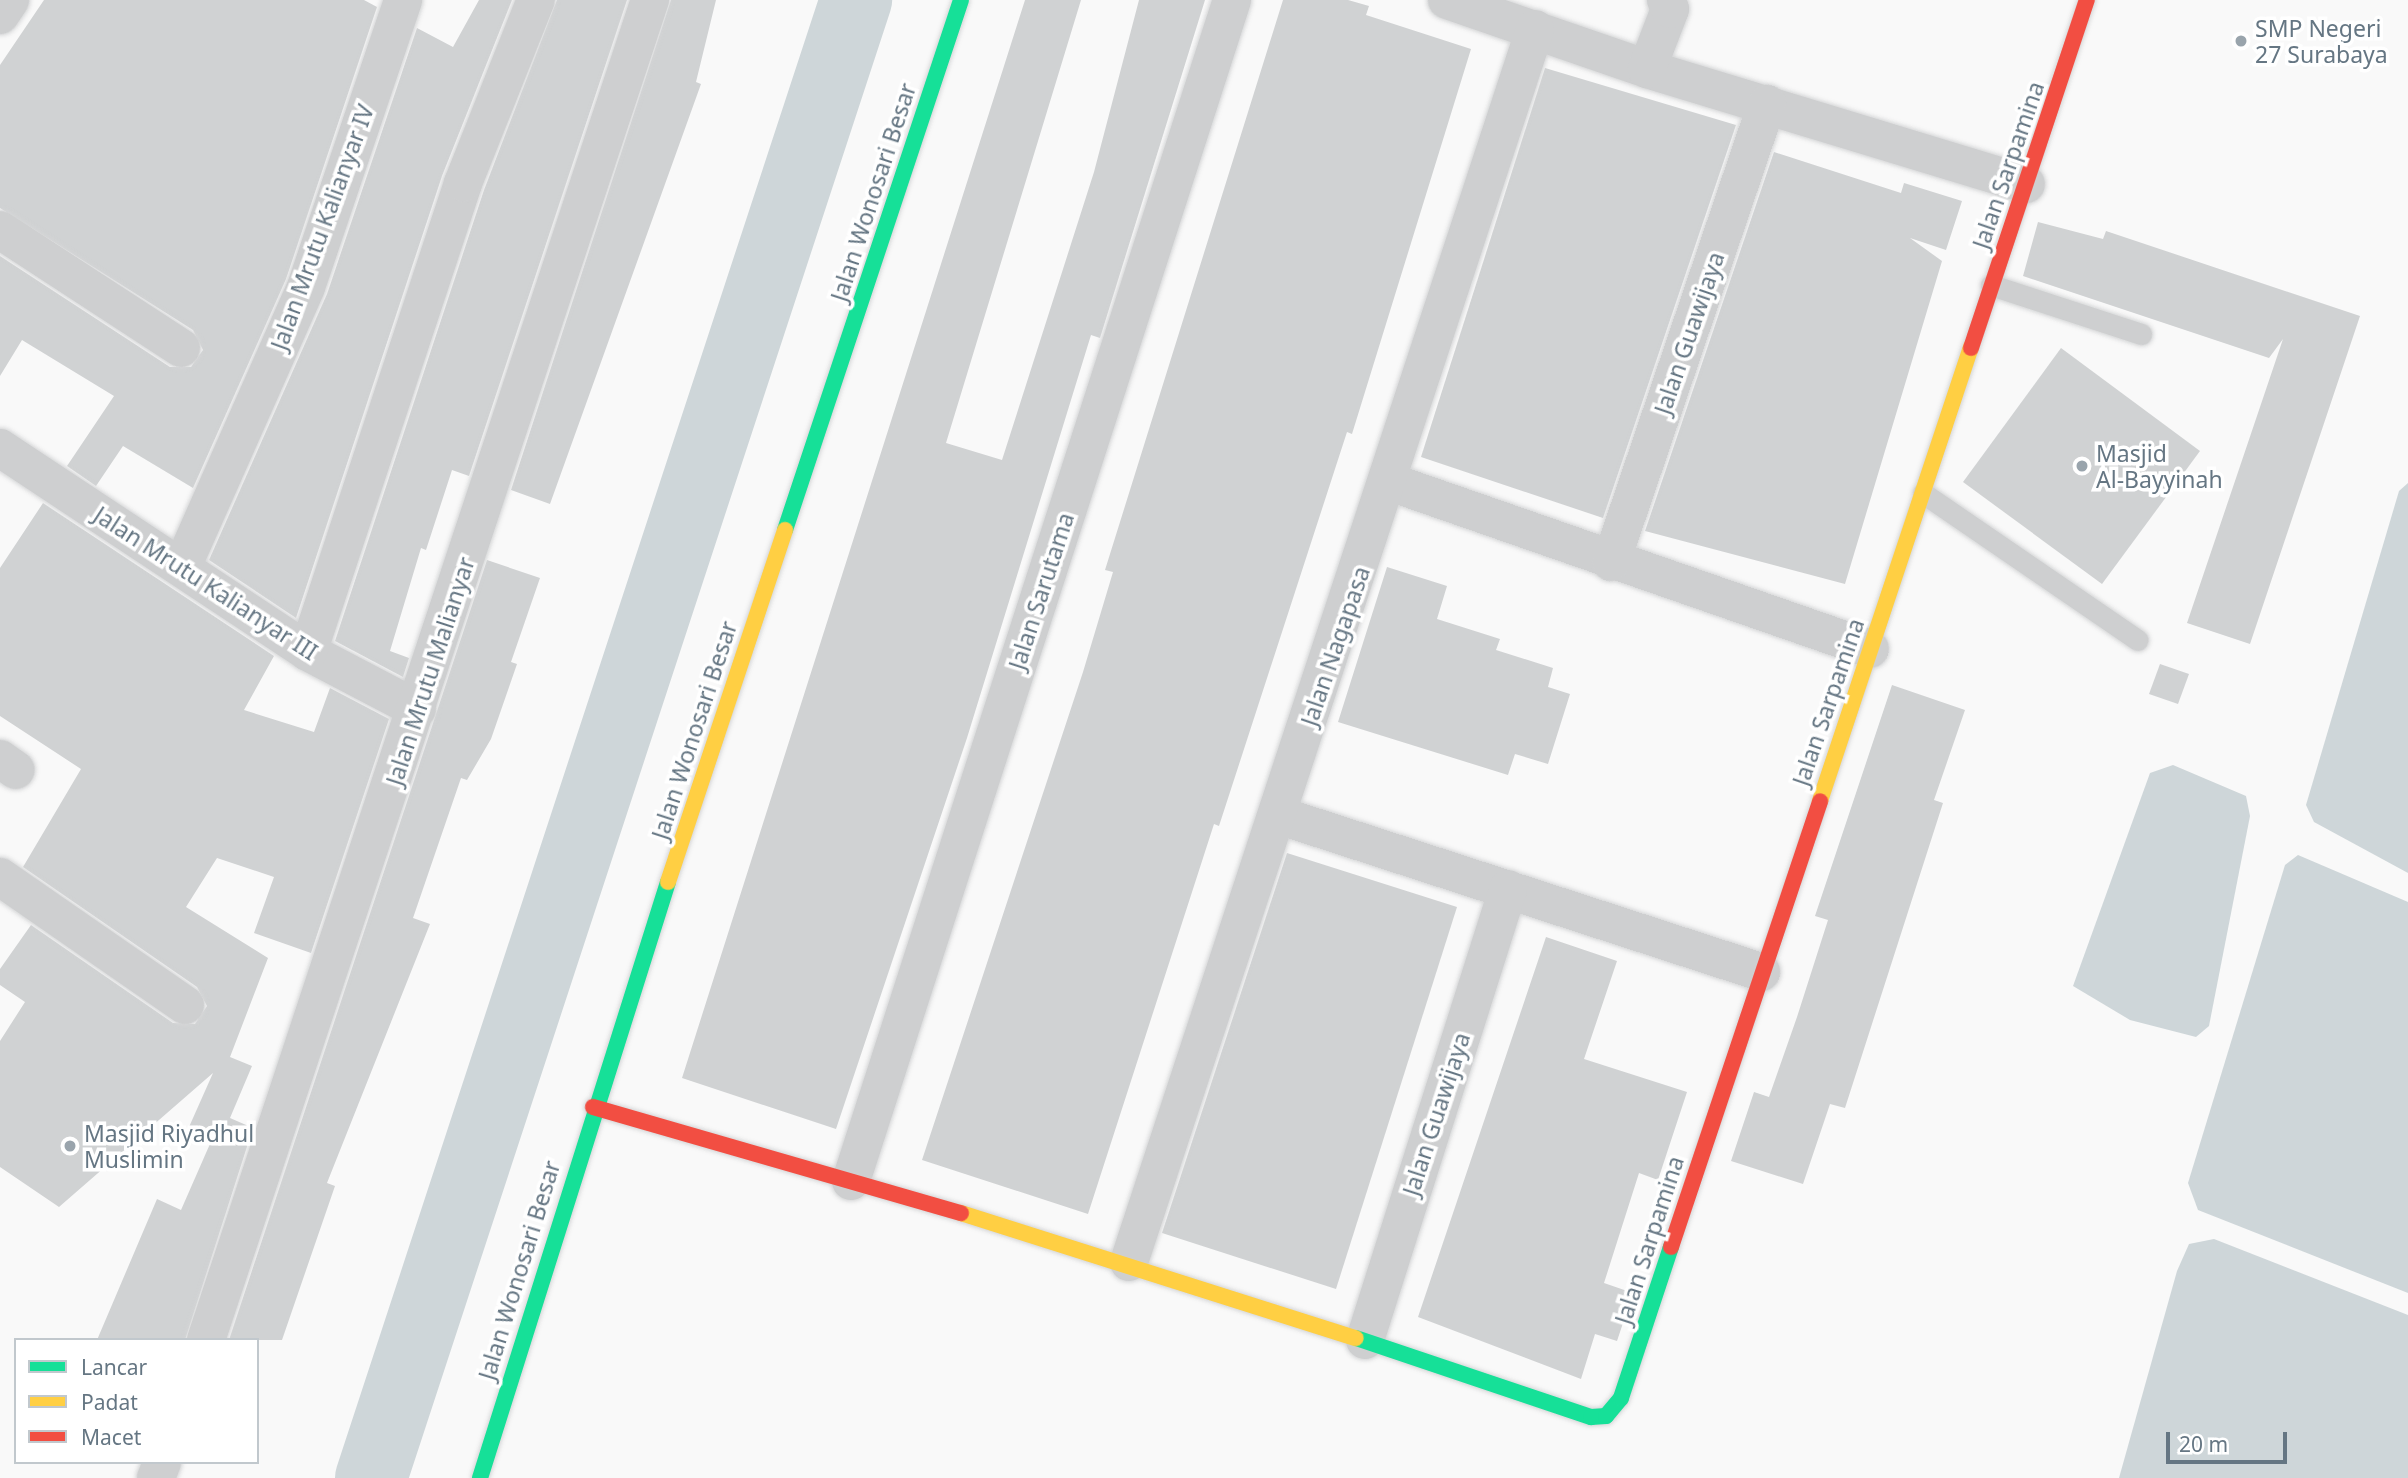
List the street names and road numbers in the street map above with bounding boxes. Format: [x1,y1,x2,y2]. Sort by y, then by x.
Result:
street label: Jalan Sarpamina [1966,78,2050,252]
street label: Jalan Wonosari Besar [825,79,921,305]
street label: Jalan Mrutu Kalianyar IV [265,101,379,353]
street label: Jalan Guawijaya [1648,248,1730,418]
street label: Jalan Mrutu Kalianyar III [89,500,323,666]
street label: Jalan Sarutama [1003,509,1079,673]
street label: Jalan Mrutu Malianyar [380,553,480,789]
street label: Jalan Nagapasa [1295,563,1375,729]
street label: Jalan Sarpamina [1786,615,1870,789]
street label: Jalan Wonosari Besar [646,617,742,843]
street label: Jalan Guawijaya [1397,1029,1475,1199]
street label: Jalan Sarpamina [1609,1153,1689,1327]
street label: Jalan Wonosari Besar [472,1157,566,1383]

